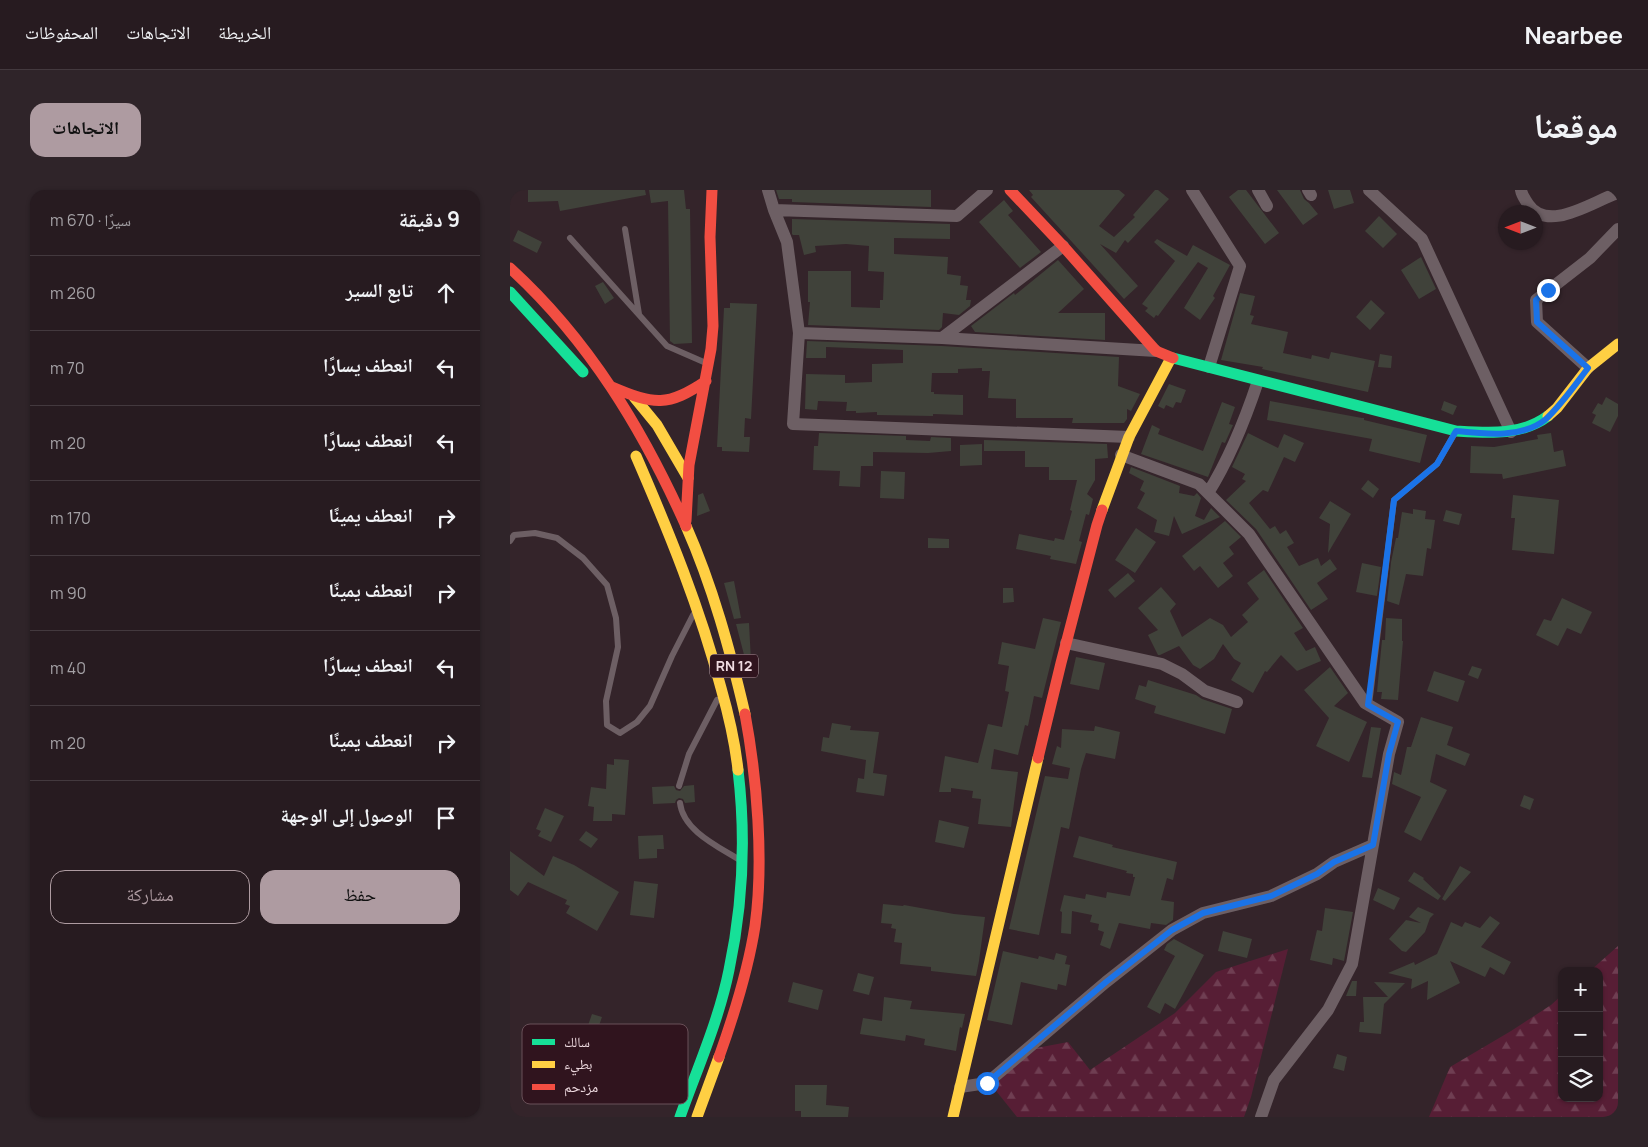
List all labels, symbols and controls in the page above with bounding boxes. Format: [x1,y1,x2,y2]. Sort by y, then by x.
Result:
text: Nearbee [1524,18,1623,51]
text: المحفوظات [25,20,98,44]
text: الاتجاهات [126,20,190,44]
text: الخريطة [218,20,271,44]
text: موقعنا [1533,101,1618,149]
button: الاتجاهات [30,103,141,157]
text: 9 دقيقة [399,205,460,233]
north arrow [1498,205,1543,250]
text: سيرًا · 670 m [50,209,131,231]
text: تابع السير [346,277,413,303]
icon: ahead [432,279,460,307]
route end [1537,279,1560,302]
text: 260 m [50,282,96,304]
text: انعطف يسارًا [323,352,413,378]
icon: left [432,354,460,382]
text: 70 m [50,357,85,379]
text: انعطف يسارًا [323,427,413,453]
icon: left [432,429,460,457]
text: 20 m [50,432,86,454]
text: انعطف يمينًا [329,502,413,528]
icon: right [432,504,460,532]
text: 170 m [50,507,91,529]
text: انعطف يمينًا [329,577,413,603]
icon: right [432,579,460,607]
text: 90 m [50,582,86,604]
text: انعطف يسارًا [323,652,413,678]
icon: left [432,654,460,682]
road number: RN 12 [710,654,758,678]
text: 40 m [50,657,86,679]
text: انعطف يمينًا [329,727,413,753]
icon: right [432,729,460,757]
text: 20 m [50,732,86,754]
text: الوصول إلى الوجهة [280,802,413,828]
icon: arrive [432,804,460,832]
button: مشاركة [50,870,250,924]
button: حفظ [260,870,460,924]
map controls [1558,967,1603,1102]
button: + [1558,967,1603,1012]
button: − [1558,1012,1603,1057]
legend [522,1024,688,1104]
text: سالك [564,1032,590,1051]
text: بطيء [564,1054,593,1076]
button: layers [1558,1057,1603,1102]
route start [976,1072,999,1095]
text: مزدحم [564,1077,598,1097]

